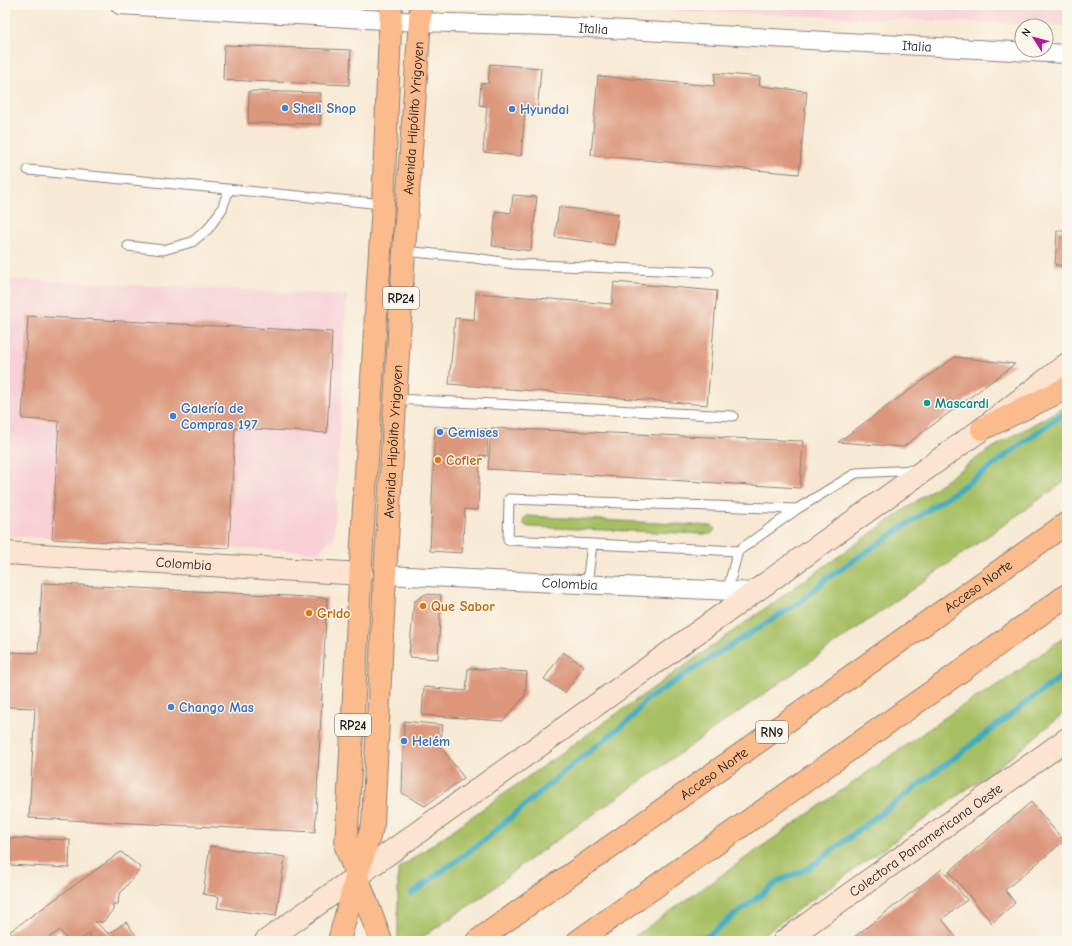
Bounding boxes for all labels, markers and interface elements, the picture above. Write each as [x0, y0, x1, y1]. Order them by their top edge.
north arrow [1014, 18, 1054, 58]
street label: Italia [578, 19, 609, 38]
text: N [1019, 26, 1034, 39]
street label: Italia [902, 37, 932, 56]
street label: Avenida Hipólito Yrigoyen [400, 41, 427, 195]
place label: Shell Shop [293, 100, 356, 117]
place label: Hyundai [520, 101, 569, 118]
marker: Shell Shop [280, 103, 290, 113]
marker: Hyundai [507, 104, 517, 114]
road number: RP24 [383, 287, 419, 309]
street label: Avenida Hipólito Yrigoyen [380, 364, 406, 519]
place label: Mascardi [935, 395, 989, 412]
marker: Mascardi [922, 398, 932, 408]
place label: Galería de Compras 197 [181, 400, 258, 433]
marker: Galería de Compras 197 [168, 411, 178, 421]
place label: Gemises [448, 424, 498, 441]
marker: Gemises [435, 427, 445, 437]
place label: Cofler [446, 452, 482, 469]
marker: Cofler [433, 455, 443, 465]
street label: Colombia [155, 554, 212, 574]
street label: Acceso Norte [941, 557, 1016, 616]
street label: Colombia [541, 574, 598, 594]
place label: Que Sabor [431, 598, 495, 615]
marker: Que Sabor [418, 601, 428, 611]
place label: Grido [317, 605, 350, 622]
marker: Grido [304, 608, 314, 618]
place label: Chango Mas [179, 699, 254, 716]
marker: Chango Mas [166, 702, 176, 712]
road number: RP24 [335, 714, 371, 736]
road number: RN9 [756, 721, 788, 743]
place label: Helém [412, 733, 450, 750]
marker: Helém [399, 736, 409, 746]
street label: Acceso Norte [677, 744, 751, 804]
street label: Colectora Panamericana Oeste [846, 780, 1006, 901]

